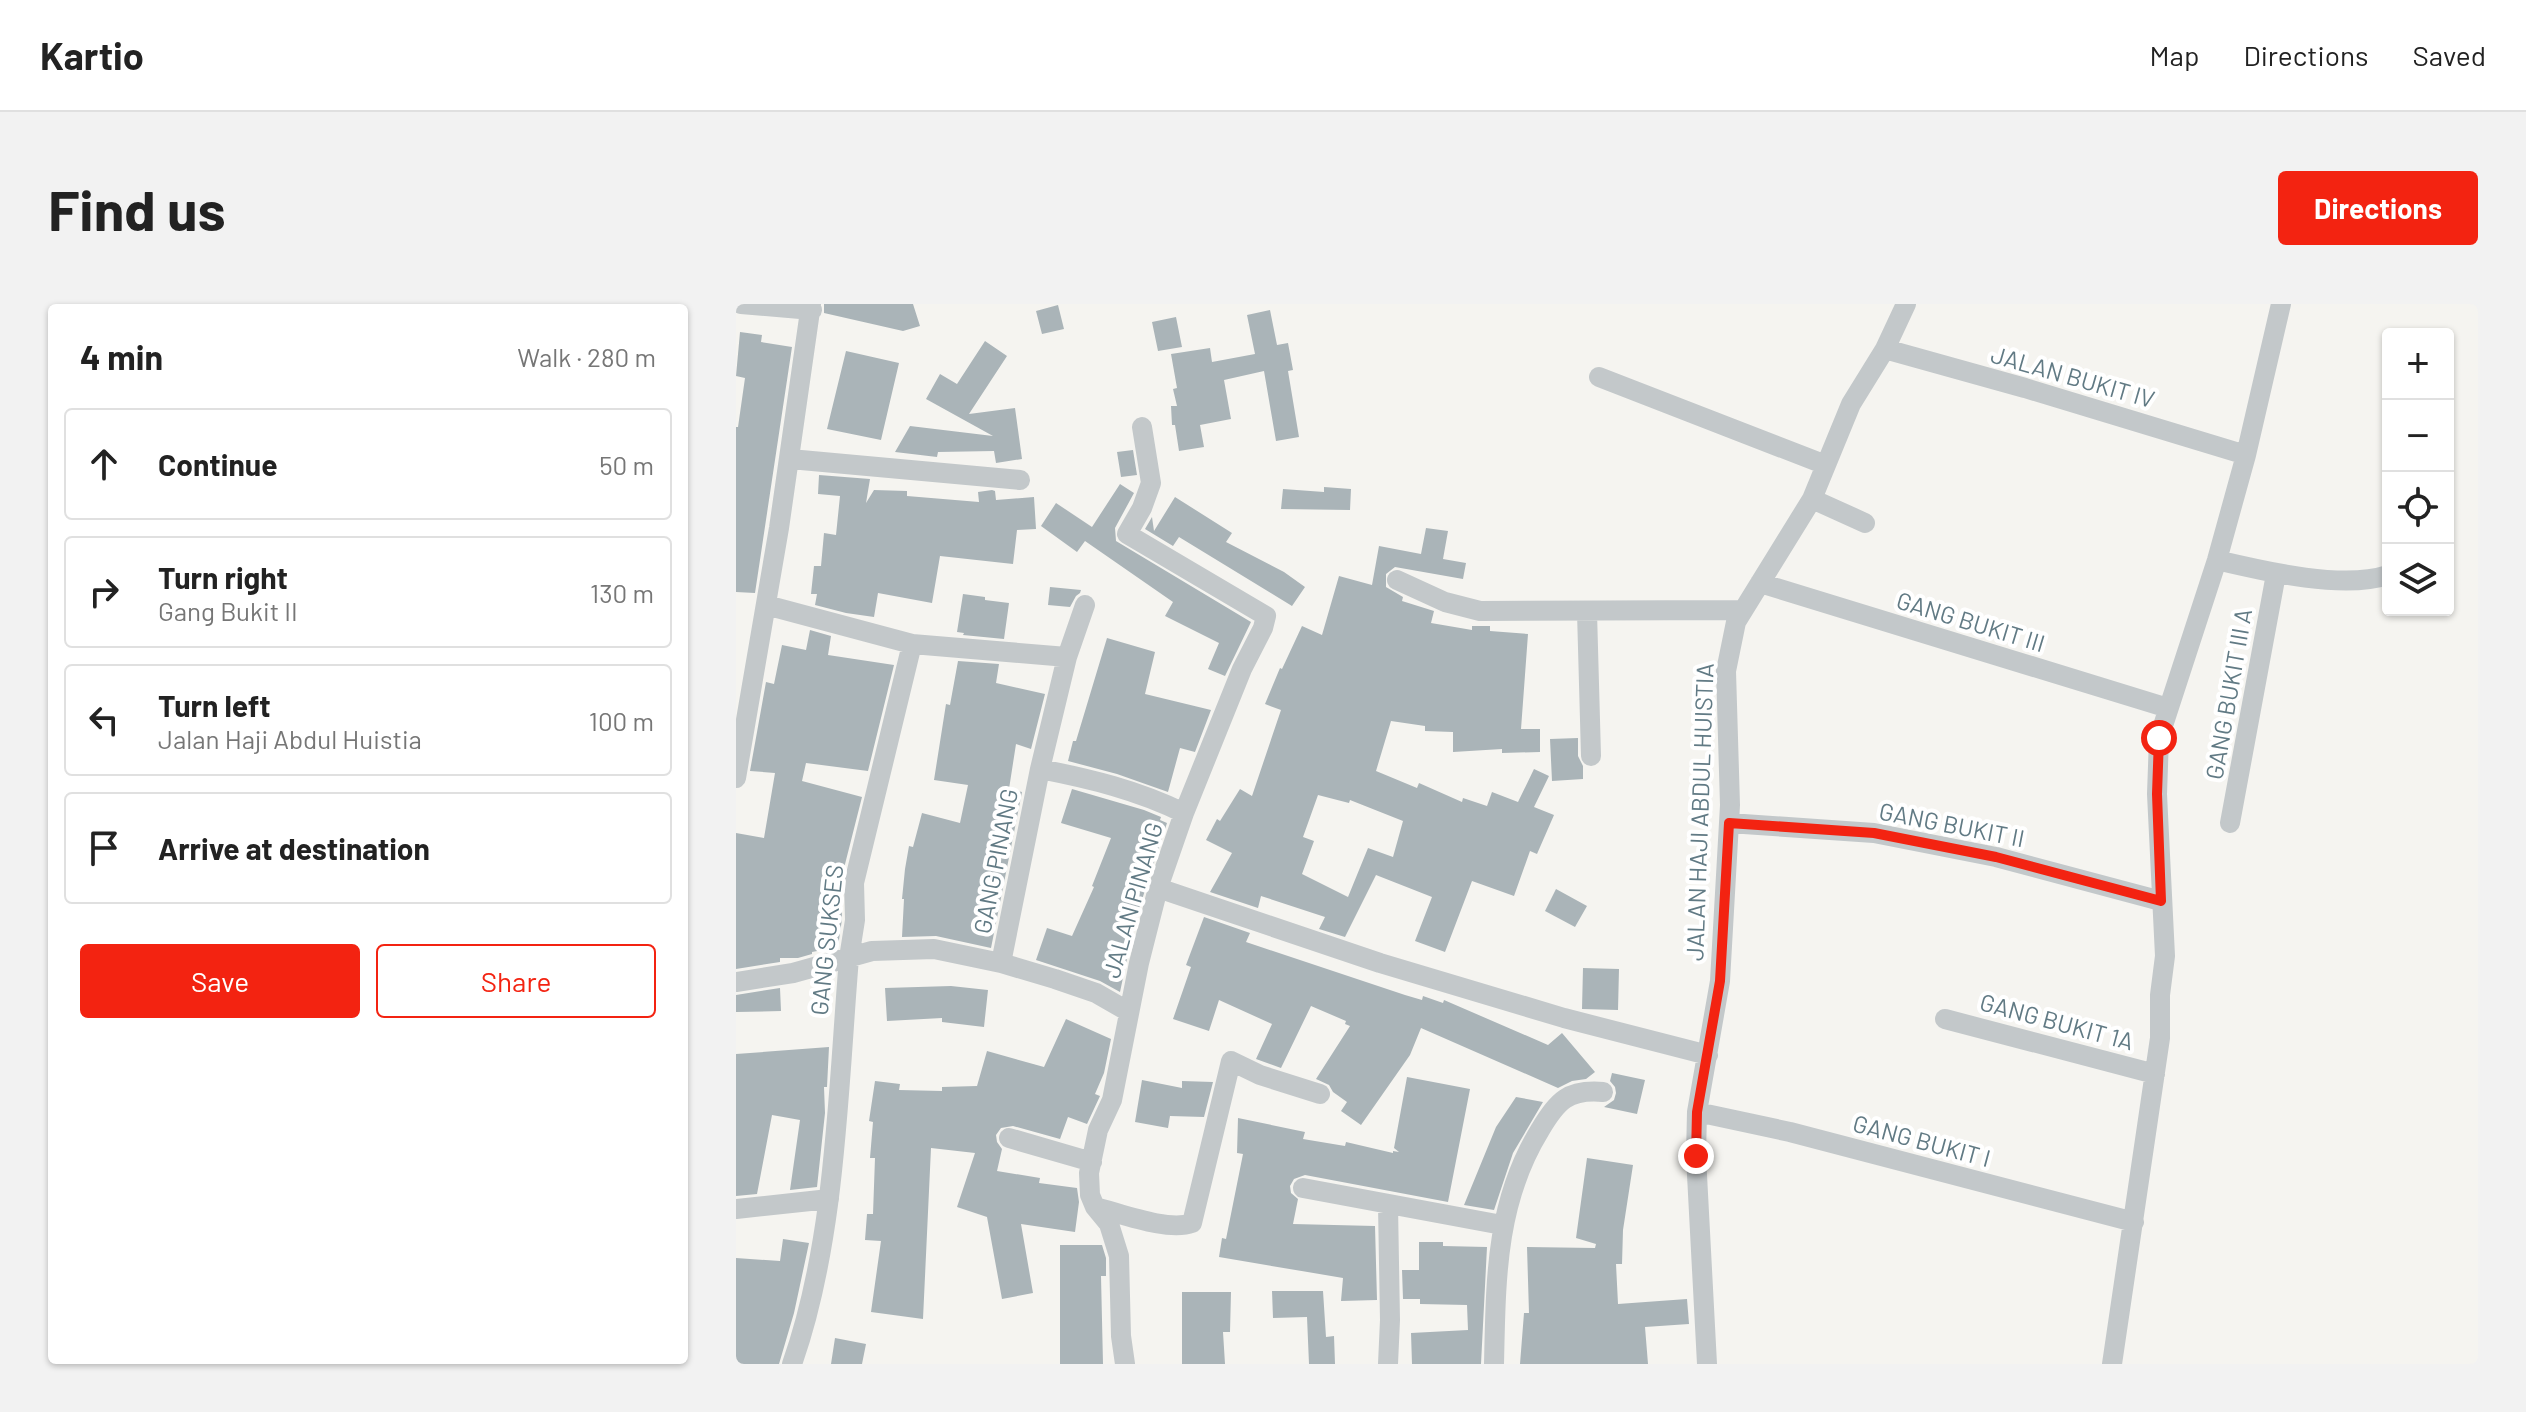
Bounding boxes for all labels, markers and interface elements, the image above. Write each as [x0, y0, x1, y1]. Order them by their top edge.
text: Kartio [40, 32, 144, 78]
text: Map [2150, 38, 2199, 72]
text: Directions [2243, 38, 2369, 72]
text: Saved [2413, 38, 2486, 72]
button: Directions [2278, 171, 2478, 245]
text: Find us [48, 175, 226, 242]
map controls [2382, 328, 2454, 616]
button: + [2382, 328, 2454, 400]
text: 4 min [80, 336, 163, 377]
street label: JALAN BUKIT IV [1988, 339, 2158, 413]
text: Walk · 280 m [517, 341, 656, 372]
button: − [2382, 400, 2454, 472]
icon: ahead [82, 442, 126, 486]
text: Continue [158, 446, 278, 482]
text: 50 m [599, 449, 654, 480]
button: locate [2382, 472, 2454, 544]
button: layers [2382, 544, 2454, 616]
text: Turn right [158, 559, 288, 595]
icon: right [82, 570, 126, 614]
text: 130 m [590, 577, 654, 608]
street label: GANG BUKIT III [1893, 585, 2049, 657]
text: Gang Bukit II [158, 595, 298, 626]
street label: GANG BUKIT III A [2199, 606, 2257, 782]
street label: JALAN HAJI ABDUL HUISTIA [1679, 663, 1719, 961]
text: Turn left [158, 687, 271, 723]
icon: left [82, 698, 126, 742]
text: 100 m [589, 705, 654, 736]
route start [2141, 720, 2177, 756]
text: Jalan Haji Abdul Huistia [158, 723, 422, 754]
street label: GANG PINANG [967, 786, 1023, 936]
street label: GANG BUKIT II [1877, 796, 2027, 852]
street label: JALAN PINANG [1096, 819, 1168, 981]
icon: arrive [82, 826, 126, 870]
text: Arrive at destination [158, 830, 430, 866]
street label: GANG SUKSES [804, 863, 848, 1017]
button: Save [80, 944, 360, 1018]
button: Share [376, 944, 656, 1018]
street label: GANG BUKIT 1A [1977, 987, 2137, 1055]
street label: GANG BUKIT I [1850, 1108, 1994, 1172]
route end [1678, 1138, 1714, 1174]

